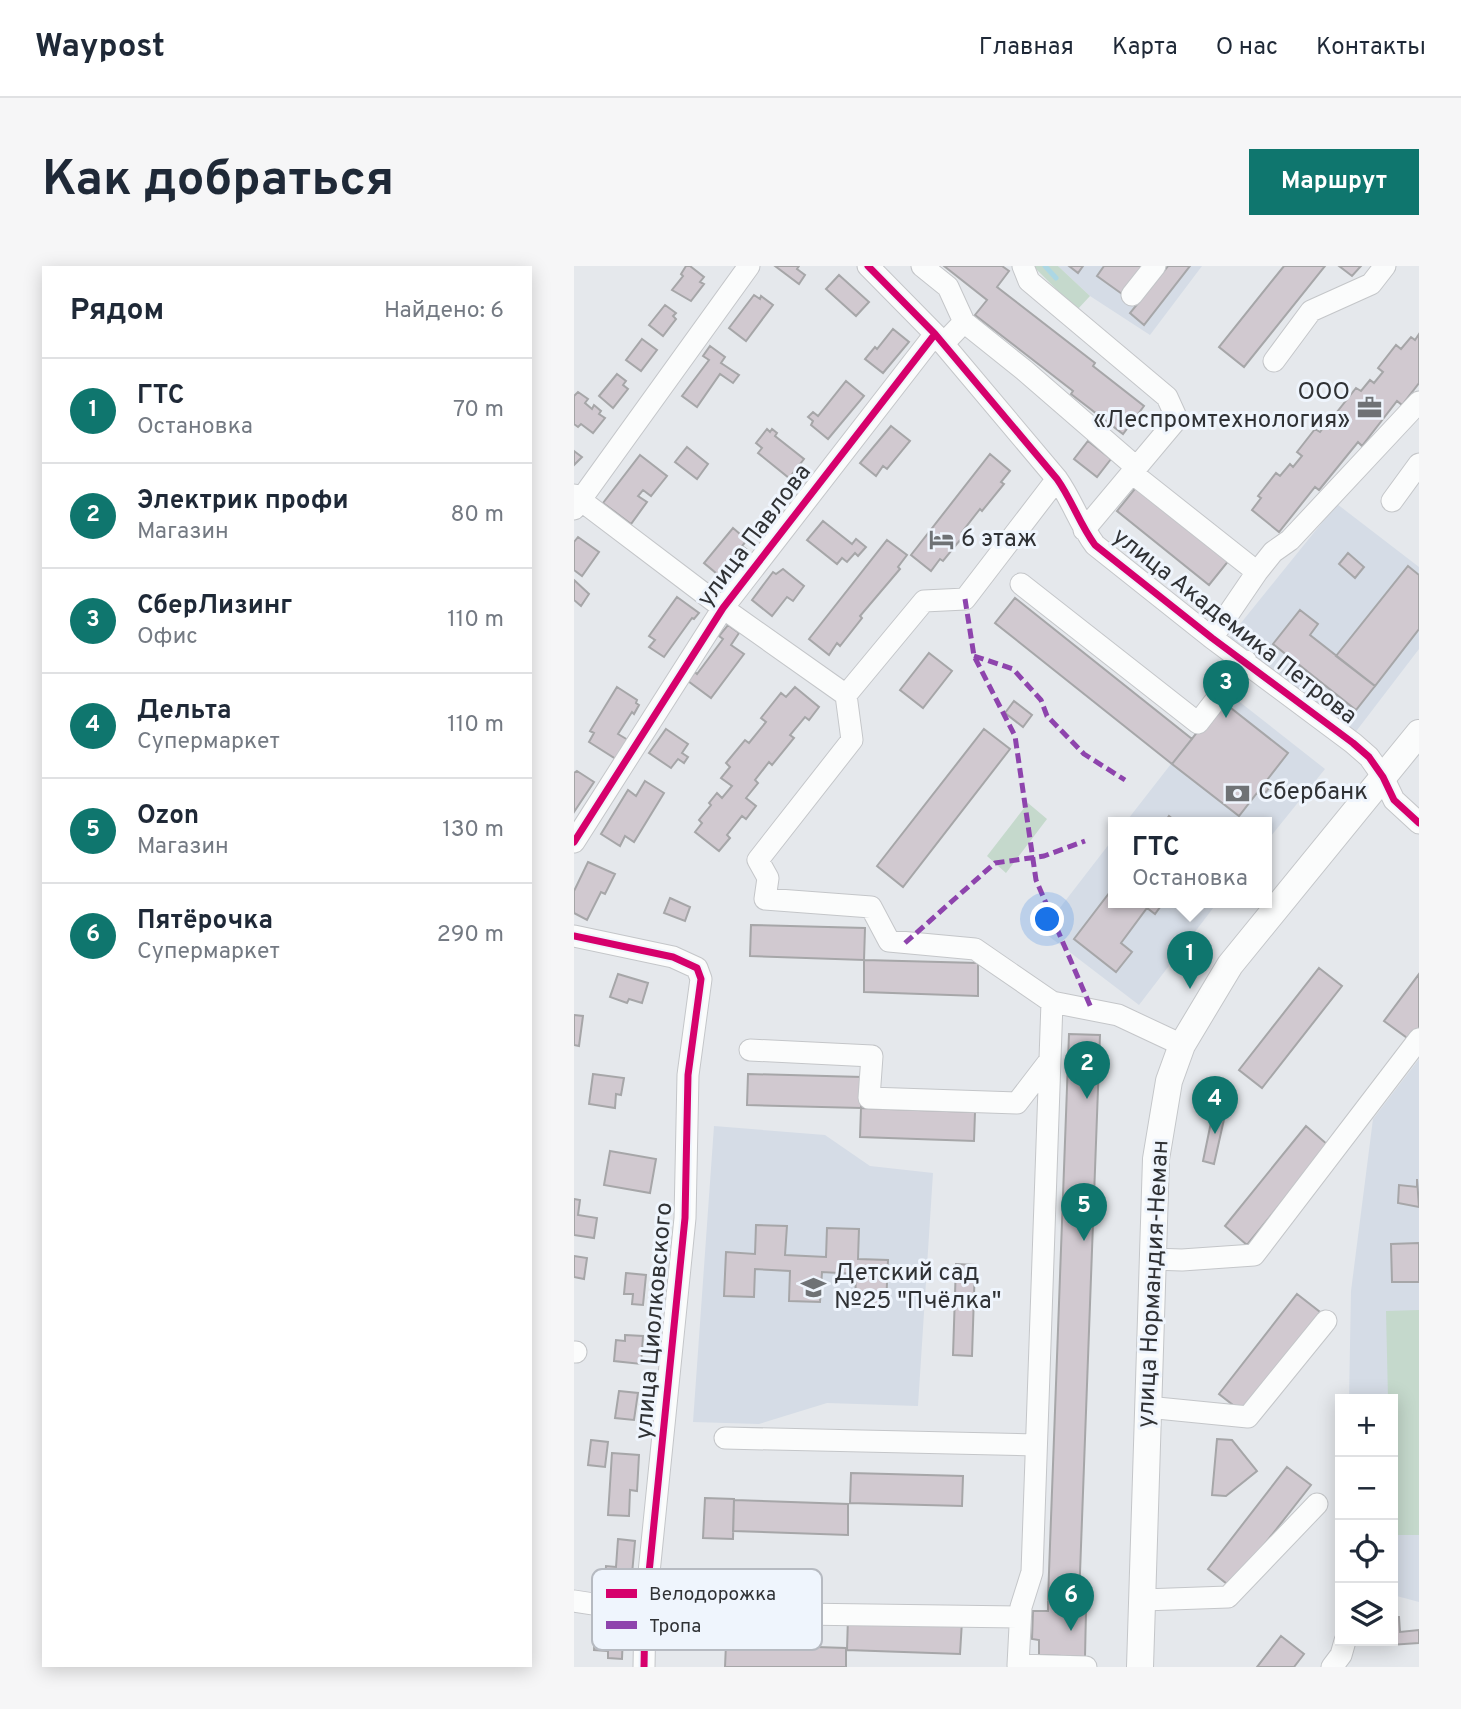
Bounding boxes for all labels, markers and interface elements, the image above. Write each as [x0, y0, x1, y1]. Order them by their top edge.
text: Waypost [35, 27, 165, 69]
text: Главная [979, 33, 1074, 63]
text: Карта [1112, 33, 1178, 63]
text: О нас [1216, 33, 1278, 63]
text: Контакты [1316, 33, 1426, 63]
button: Маршрут [1249, 149, 1419, 215]
text: Как добраться [42, 151, 394, 213]
text: Рядом [70, 293, 164, 330]
text: Найдено: 6 [384, 297, 504, 326]
place label: ООО «Леспромтехнология» [1093, 378, 1350, 436]
text: ГТС [137, 380, 184, 413]
office icon: ООО «Леспромтехнология» [1356, 393, 1384, 421]
text: 1 [88, 396, 98, 425]
text: 70 m [453, 396, 504, 425]
text: Остановка [137, 413, 253, 442]
street label: улица Павлова [691, 459, 819, 613]
text: Электрик профи [137, 485, 349, 518]
text: 2 [86, 501, 100, 530]
text: 80 m [451, 501, 504, 530]
text: Магазин [137, 518, 229, 547]
street label: улица Академика Петрова [1106, 522, 1362, 732]
place label: 6 этаж [961, 525, 1037, 555]
hotel icon: 6 этаж [927, 526, 955, 554]
text: СберЛизинг [137, 590, 292, 623]
text: 3 [86, 606, 100, 635]
text: 110 m [447, 606, 504, 635]
text: Офис [137, 623, 198, 652]
pin: 3 [1203, 660, 1249, 718]
text: Дельта [137, 695, 232, 728]
text: 4 [86, 711, 100, 740]
text: 110 m [447, 711, 504, 740]
text: Супермаркет [137, 728, 280, 757]
place label: Сбербанк [1258, 778, 1368, 808]
bank icon: Сбербанк [1224, 779, 1252, 807]
text: Ozon [137, 800, 199, 833]
text: 5 [86, 816, 100, 845]
text: 130 m [442, 816, 504, 845]
popup [1108, 817, 1272, 908]
text: ГТС [1132, 832, 1180, 865]
text: Магазин [137, 833, 229, 862]
text: Остановка [1132, 865, 1248, 894]
your location [1030, 902, 1064, 936]
text: Пятёрочка [137, 905, 273, 938]
text: 6 [86, 921, 100, 950]
text: 290 m [437, 921, 504, 950]
pin: 1 [1167, 931, 1213, 989]
text: Супермаркет [137, 938, 280, 967]
pin: 2 [1064, 1041, 1110, 1099]
pin: 4 [1192, 1076, 1238, 1134]
street label: улица Нормандия-Неман [1131, 1139, 1177, 1429]
pin: 5 [1061, 1183, 1107, 1241]
street label: улица Циолковского [630, 1201, 680, 1441]
place label: Детский сад №25 "Пчёлка" [834, 1259, 1001, 1317]
school or university icon: Детский сад №25 "Пчёлка" [800, 1274, 828, 1302]
map controls [1335, 1394, 1398, 1646]
button: + [1335, 1394, 1398, 1457]
button: − [1335, 1457, 1398, 1520]
button: locate [1335, 1520, 1398, 1583]
legend [592, 1569, 822, 1650]
pin: 6 [1048, 1573, 1094, 1631]
text: Велодорожка [649, 1583, 776, 1607]
button: layers [1335, 1583, 1398, 1646]
text: Тропа [649, 1615, 701, 1639]

